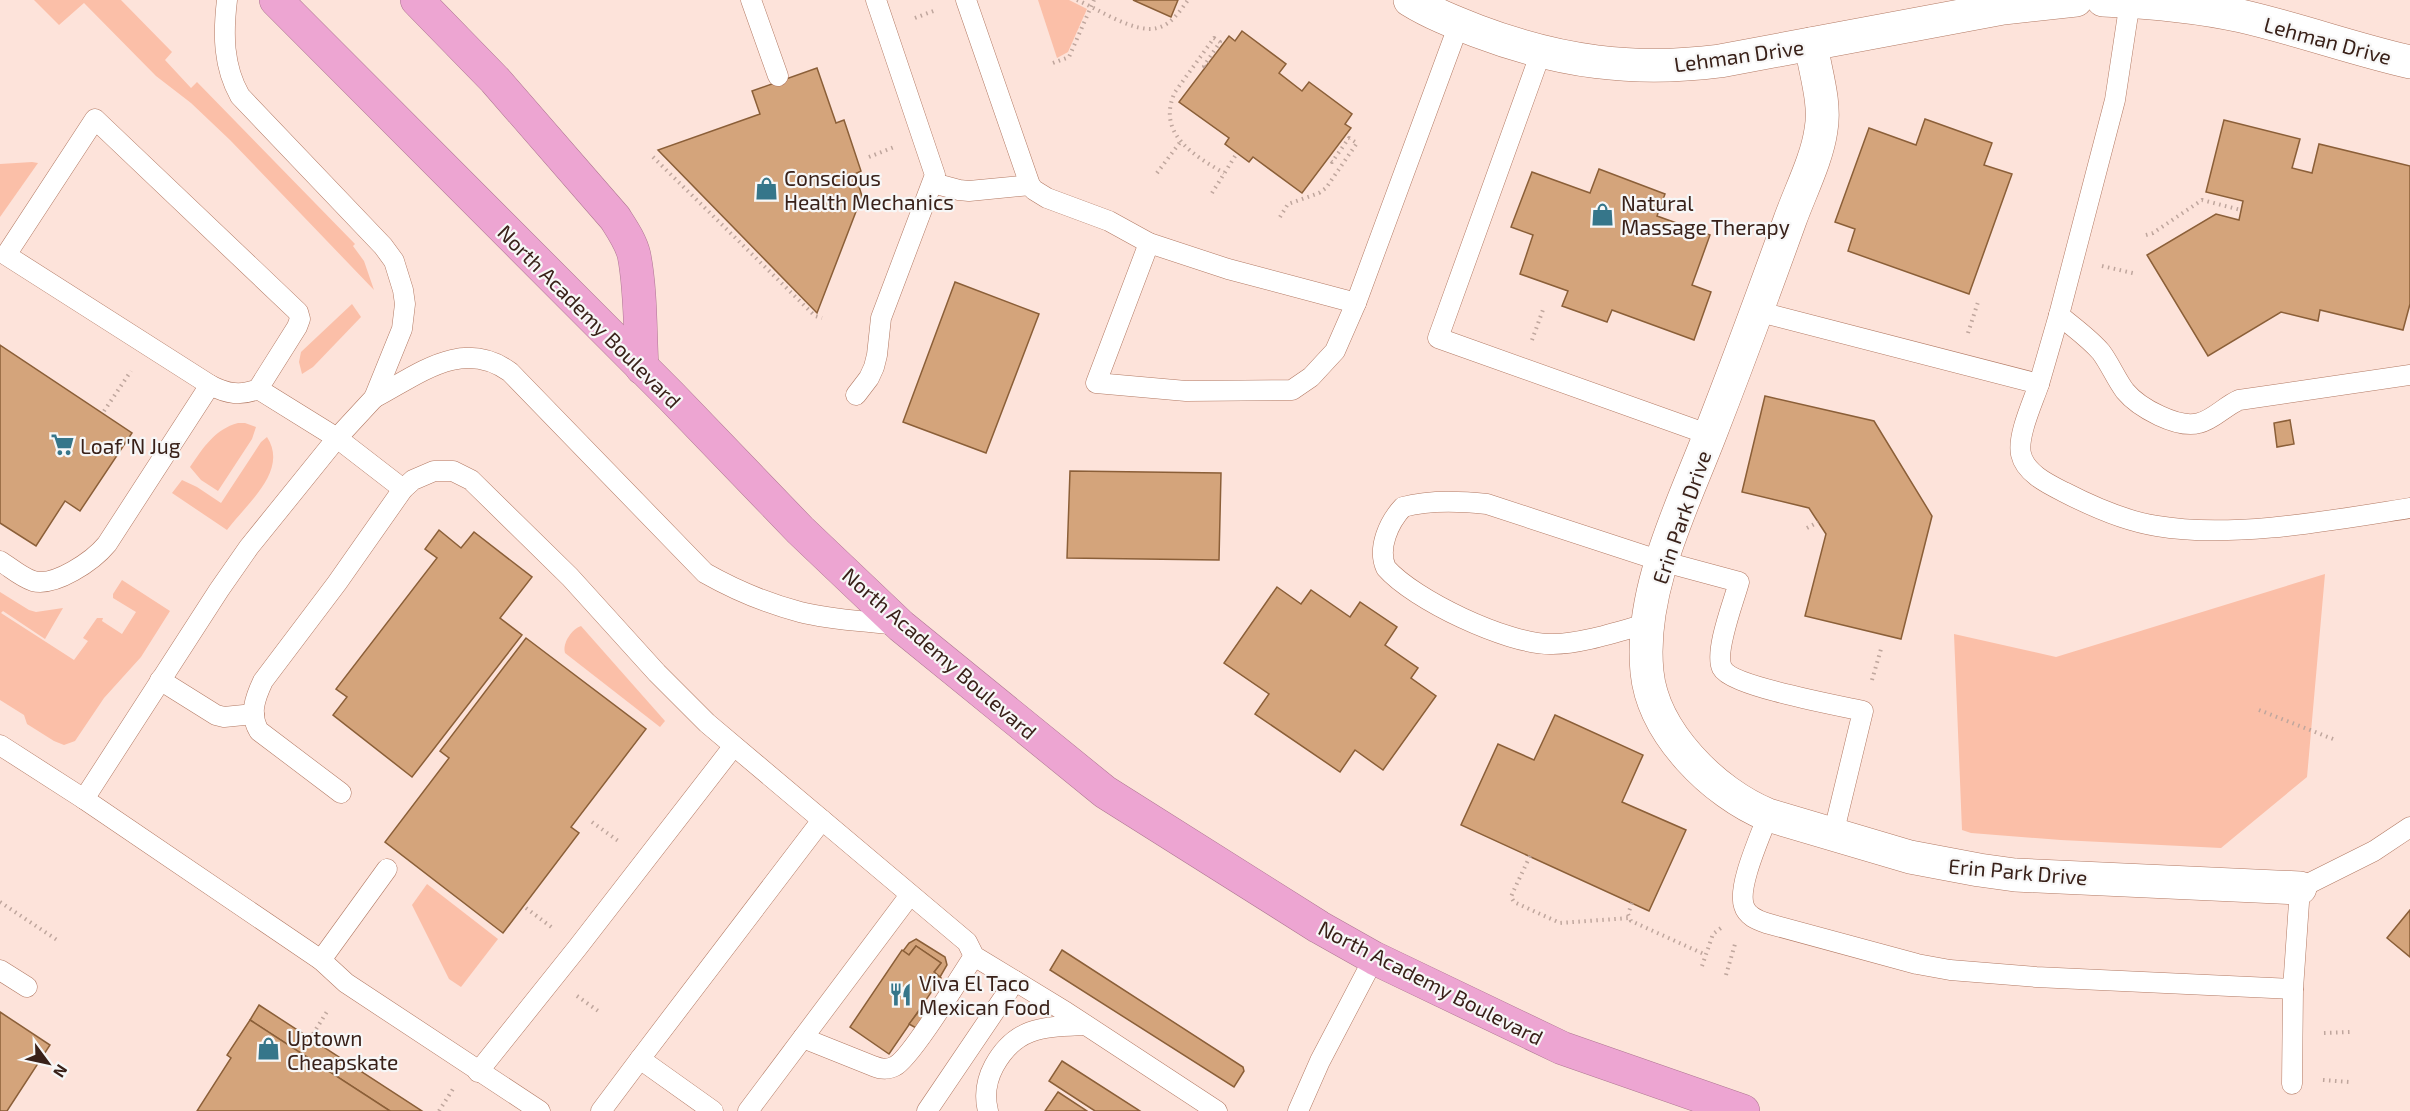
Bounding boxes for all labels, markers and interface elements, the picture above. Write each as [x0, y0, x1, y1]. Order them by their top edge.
street label: Lehman Drive [2262, 11, 2394, 69]
street label: Lehman Drive [1672, 34, 1806, 76]
place label: Conscious Health Mechanics [784, 165, 954, 214]
shop icon: Conscious Health Mechanics [753, 176, 779, 202]
place label: Natural Massage Therapy [1621, 190, 1790, 239]
shop icon: Natural Massage Therapy [1590, 201, 1616, 227]
street label: North Academy Boulevard [493, 219, 687, 413]
supermarket icon: Loaf 'N Jug [49, 432, 75, 458]
place label: Loaf 'N Jug [80, 433, 181, 458]
street label: Erin Park Drive [1646, 447, 1716, 587]
street label: North Academy Boulevard [838, 562, 1042, 744]
street label: Erin Park Drive [1947, 852, 2089, 890]
street label: North Academy Boulevard [1315, 914, 1547, 1050]
place label: Viva El Taco Mexican Food [919, 970, 1051, 1019]
restaurant icon: Viva El Taco Mexican Food [888, 981, 914, 1007]
place label: Uptown Cheapskate [287, 1025, 398, 1074]
north arrow [18, 1033, 78, 1093]
shop icon: Uptown Cheapskate [256, 1036, 282, 1062]
text: N [50, 1061, 72, 1081]

